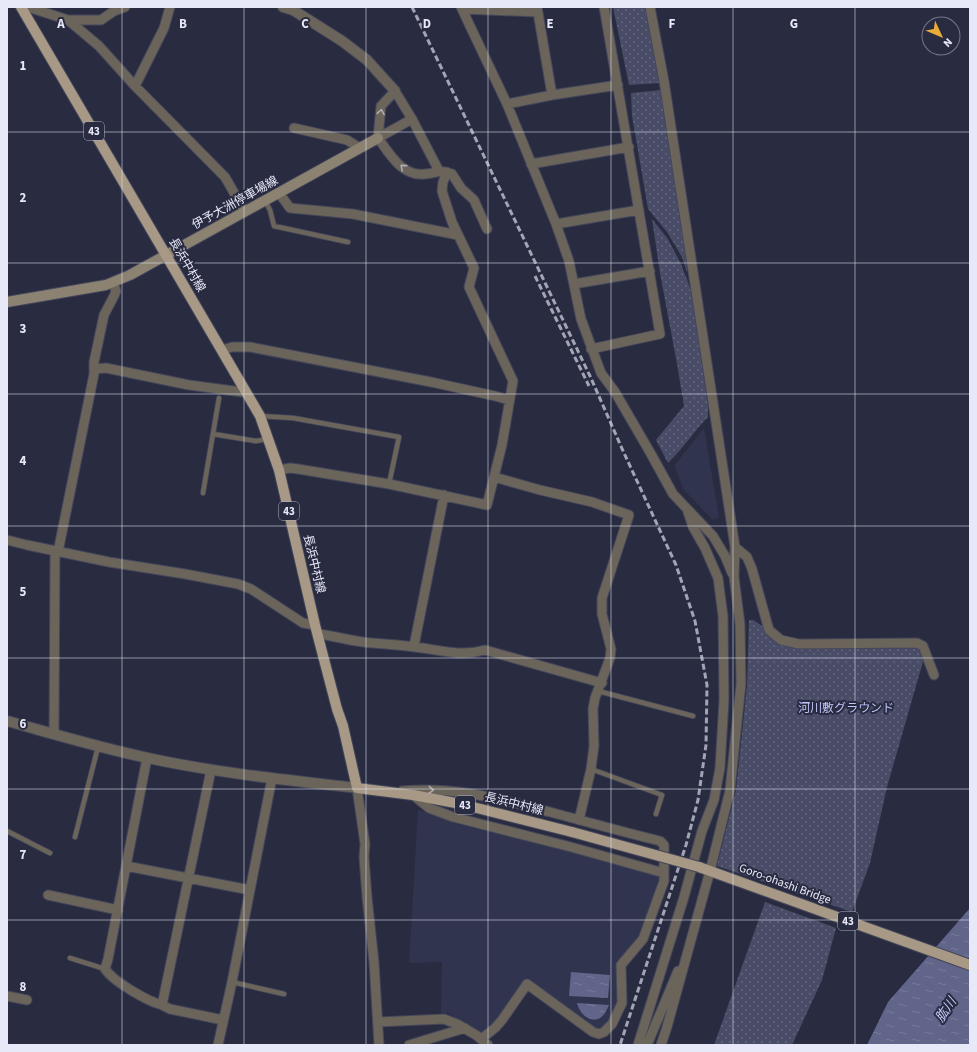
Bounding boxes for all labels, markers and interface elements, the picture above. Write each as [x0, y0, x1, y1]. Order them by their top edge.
text: A [56, 15, 65, 33]
text: B [179, 15, 187, 33]
text: C [301, 15, 309, 33]
text: D [423, 15, 431, 33]
text: E [546, 15, 554, 33]
text: F [669, 15, 676, 33]
text: G [790, 15, 798, 33]
north arrow [921, 16, 961, 56]
text: N [940, 35, 956, 50]
text: 1 [20, 57, 27, 75]
one-way arrow [376, 109, 385, 115]
road number: 43 [84, 122, 104, 140]
one-way arrow [400, 164, 408, 171]
street label: 伊予大洲停車場線 [189, 172, 281, 234]
text: 2 [20, 189, 27, 207]
street label: 長浜中村線 [165, 235, 209, 295]
text: 3 [20, 320, 27, 338]
text: 4 [20, 452, 27, 470]
road number: 43 [279, 502, 299, 520]
street label: 長浜中村線 [299, 533, 329, 595]
text: 5 [20, 583, 27, 601]
park label: 河川敷グラウンド [798, 700, 894, 717]
text: 6 [20, 715, 27, 733]
one-way arrow [428, 785, 434, 794]
street label: 長浜中村線 [483, 788, 545, 820]
road number: 43 [455, 796, 475, 814]
text: 7 [20, 846, 27, 864]
street label: Goro-ohashi Bridge [737, 859, 833, 909]
road number: 43 [838, 912, 858, 930]
text: 8 [20, 978, 27, 996]
water label: 肱川 [931, 993, 962, 1026]

